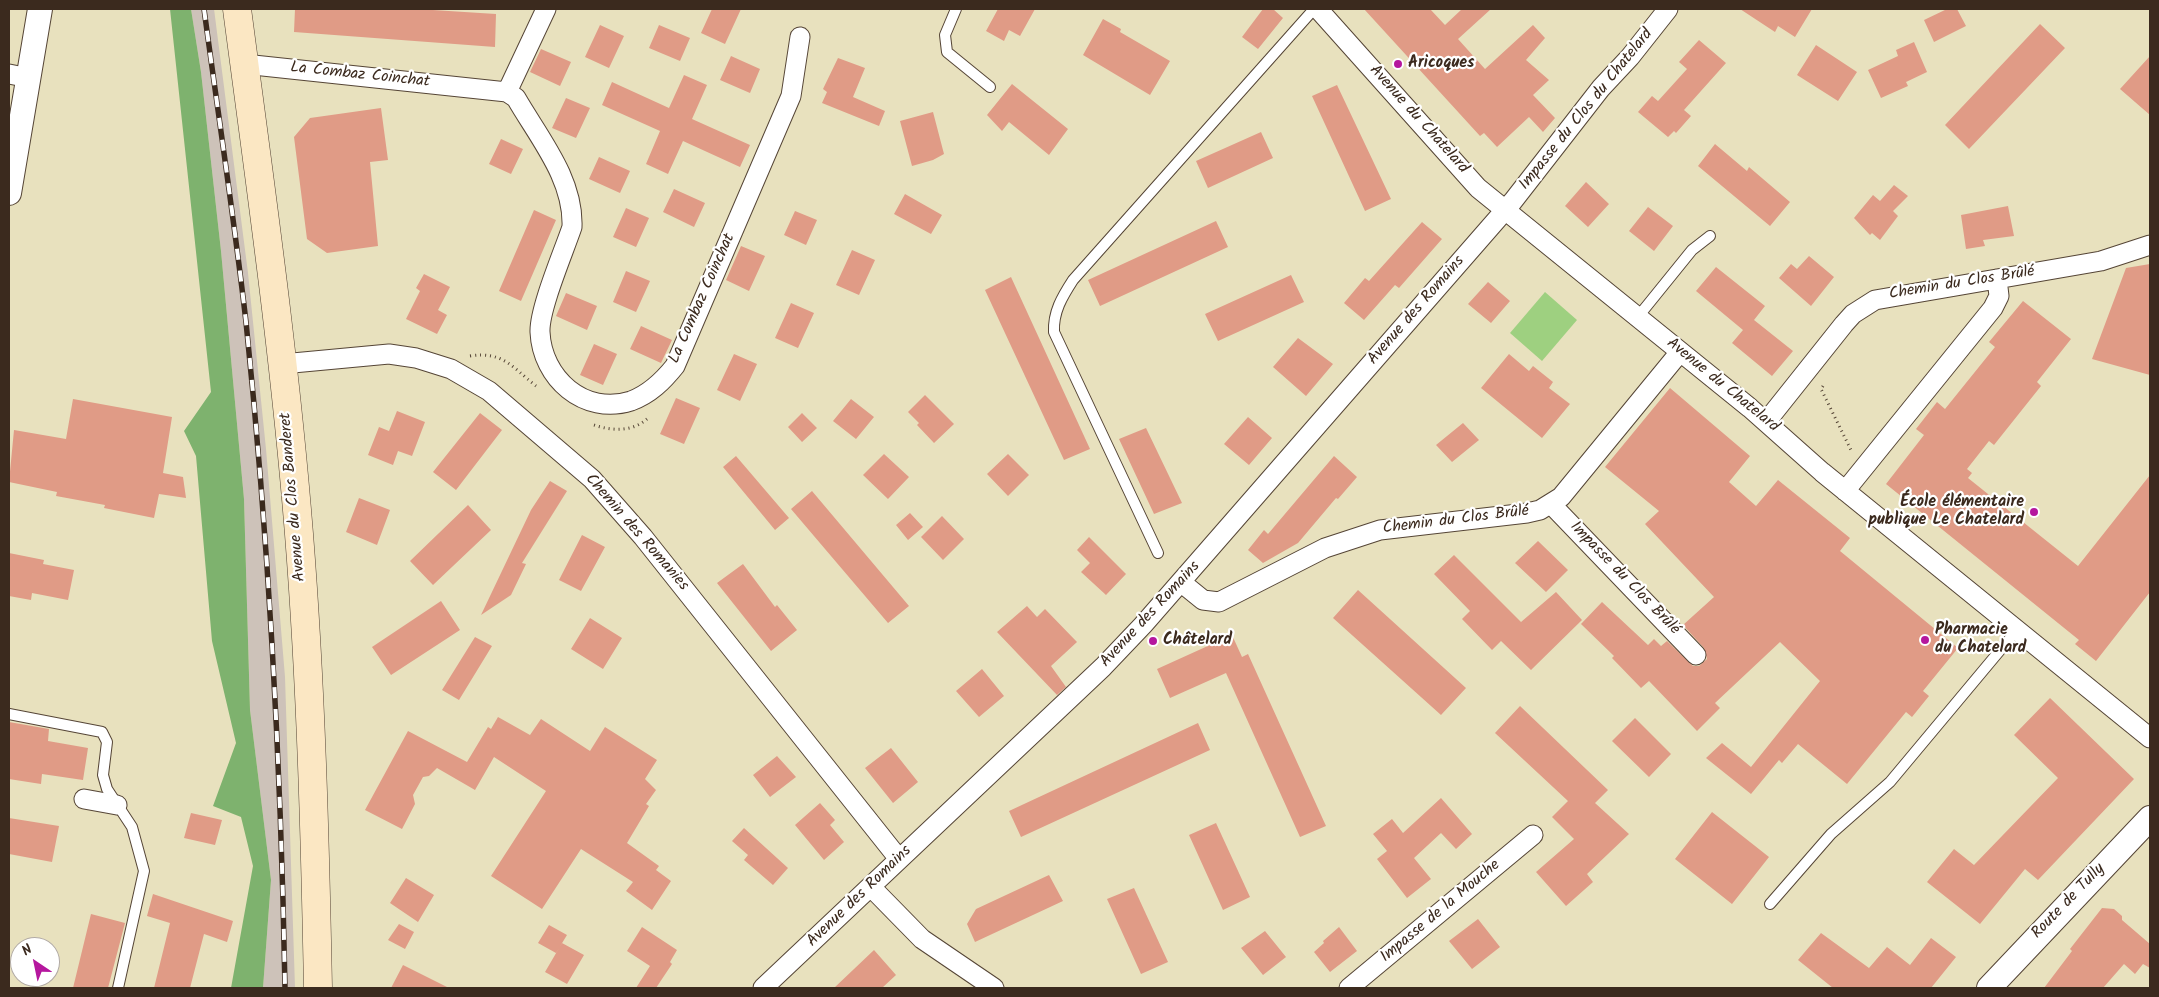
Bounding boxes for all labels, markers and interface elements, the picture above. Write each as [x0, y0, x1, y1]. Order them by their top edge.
street label: Impasse du Clos du Chatelard [1516, 25, 1658, 195]
place label: Aricoques [1408, 54, 1475, 74]
marker: Aricoques [1392, 58, 1404, 70]
street label: La Combaz Coinchat [289, 59, 431, 93]
street label: Avenue du Chatelard [1364, 62, 1472, 178]
street label: La Combaz Coinchat [666, 231, 740, 367]
street label: Avenue des Romains [1365, 253, 1469, 369]
street label: Chemin du Clos Brûlé [1888, 263, 2036, 305]
street label: Avenue du Chatelard [1662, 335, 1782, 437]
street label: Avenue du Clos Banderet [277, 412, 311, 582]
street label: Chemin des Romanies [580, 471, 692, 595]
place label: École élémentaire publique Le Chatelard [1868, 493, 2024, 531]
street label: Chemin du Clos Brûlé [1382, 503, 1530, 539]
marker: École élémentaire publique Le Chatelard [2028, 506, 2040, 518]
street label: Impasse du Clos Brûlé [1565, 518, 1683, 640]
street label: Avenue des Romains [1097, 558, 1205, 672]
place label: Pharmacie du Chatelard [1935, 621, 2026, 659]
place label: Châtelard [1163, 631, 1232, 651]
marker: Pharmacie du Chatelard [1919, 634, 1931, 646]
marker: Châtelard [1147, 635, 1159, 647]
street label: Avenue des Romains [804, 842, 916, 952]
street label: Impasse de la Mouche [1377, 856, 1505, 968]
street label: Route de Tully [2028, 860, 2110, 944]
north arrow [10, 937, 60, 987]
text: N [17, 939, 37, 962]

